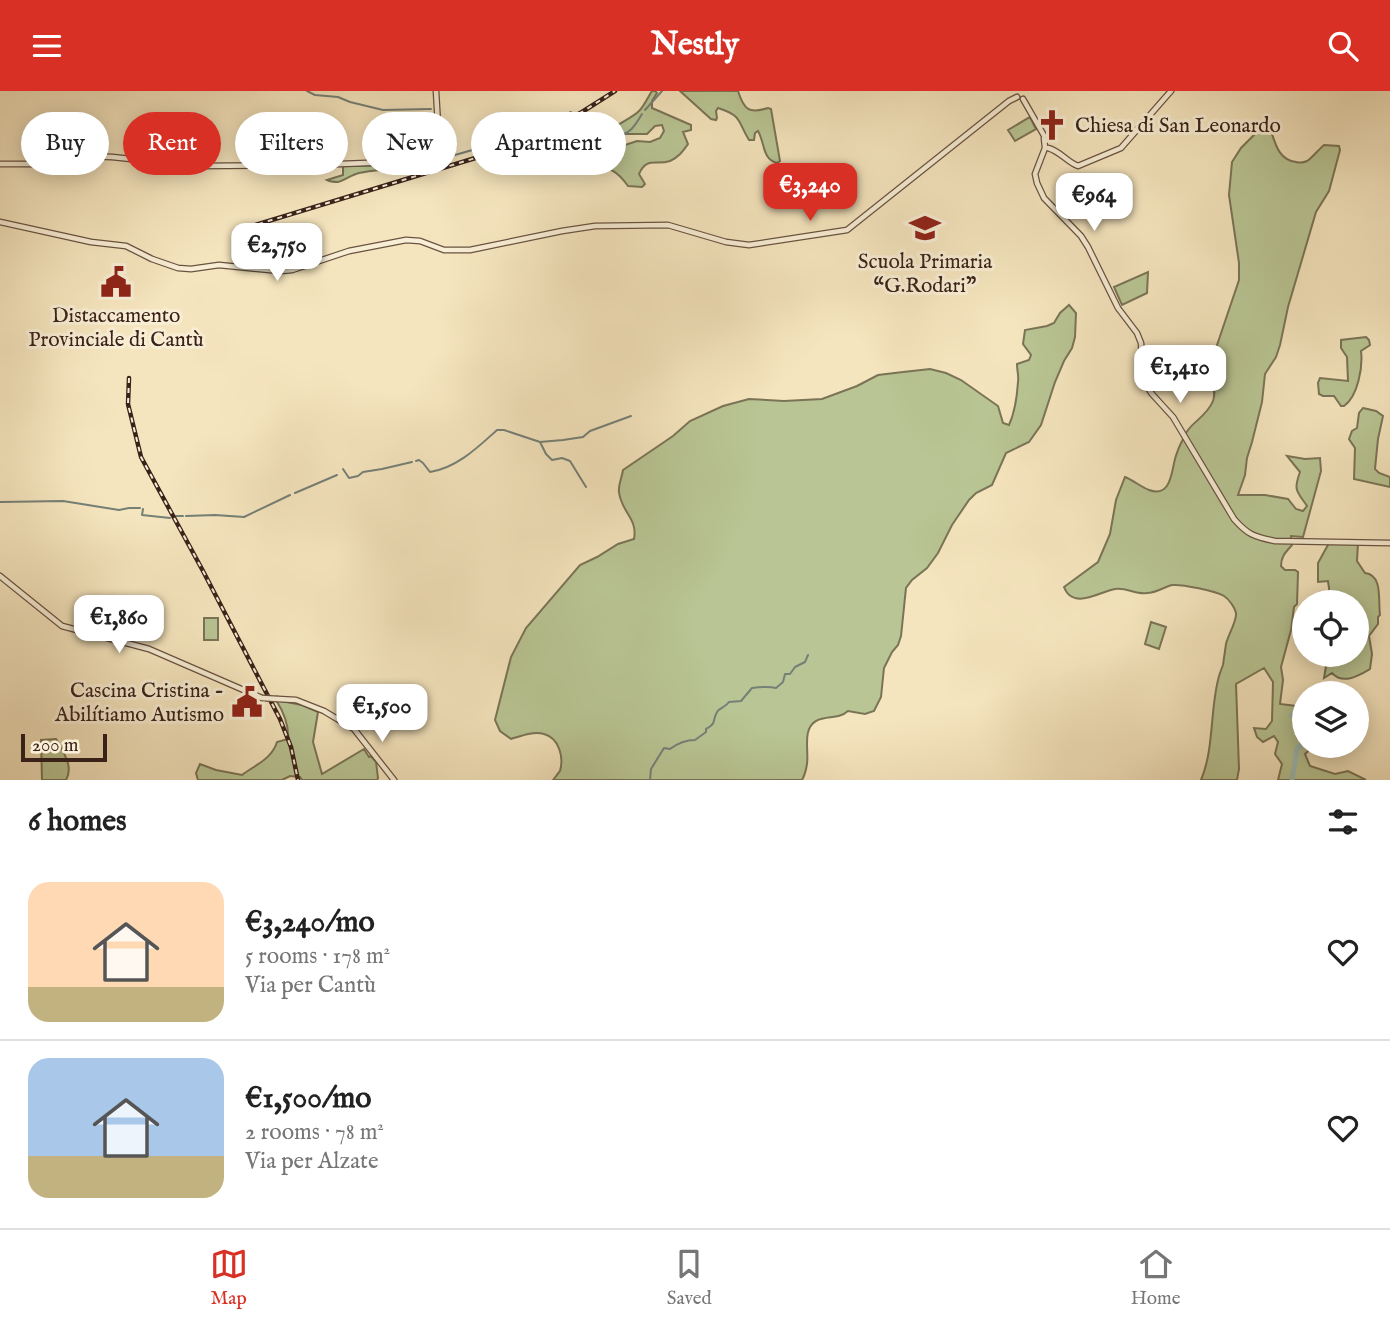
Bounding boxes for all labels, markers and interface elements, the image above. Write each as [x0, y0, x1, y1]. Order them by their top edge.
text: Nestly [651, 25, 739, 66]
icon: menu [28, 27, 66, 65]
icon: search [1324, 27, 1362, 65]
church icon: Chiesa di San Leonardo [1035, 108, 1069, 142]
chip: Buy [21, 112, 109, 175]
chip: Rent [123, 112, 221, 175]
chip: Filters [235, 112, 348, 175]
chip: New [362, 112, 457, 175]
chip: Apartment [471, 112, 626, 175]
place label: Chiesa di San Leonardo [1075, 113, 1281, 140]
pin: €3,240 [753, 163, 867, 223]
text: €3,240 [779, 171, 841, 200]
pin: €964 [1053, 173, 1135, 233]
text: €964 [1072, 181, 1116, 210]
school or university icon: Scuola Primaria “G.Rodari” [908, 211, 942, 245]
pin: €2,750 [220, 223, 334, 283]
text: €2,750 [247, 231, 307, 260]
place label: Scuola Primaria “G.Rodari” [858, 249, 993, 300]
public building icon: Distaccamento Provinciale di Cantù [99, 265, 133, 299]
place label: Distaccamento Provinciale di Cantù [28, 303, 204, 354]
pin: €1,410 [1123, 345, 1237, 405]
text: €1,410 [1150, 353, 1210, 382]
map controls [1292, 590, 1369, 758]
button: locate [1292, 590, 1369, 667]
pin: €1,860 [62, 595, 176, 655]
text: €1,860 [90, 603, 148, 632]
place label: Cascina Cristina - Abilítiamo Autismo [54, 678, 224, 729]
button: layers [1292, 681, 1369, 758]
public building icon: Cascina Cristina - Abilítiamo Autismo [230, 685, 264, 719]
pin: €1,500 [325, 685, 439, 744]
text: €1,500 [352, 692, 412, 721]
scale bar [21, 731, 107, 763]
text: 200 m [32, 734, 78, 758]
text: 6 homes [28, 803, 127, 841]
icon: filters [1324, 803, 1362, 841]
text: €3,240/mo [245, 904, 375, 942]
icon: home [84, 910, 168, 994]
icon: heart [1324, 933, 1362, 971]
text: 5 rooms · 178 m² [245, 942, 390, 971]
text: Via per Cantù [245, 971, 376, 1000]
text: €1,500/mo [245, 1080, 371, 1118]
icon: home [84, 1086, 168, 1170]
icon: heart [1324, 1109, 1362, 1147]
text: 2 rooms · 78 m² [245, 1118, 384, 1147]
text: Via per Alzate [245, 1147, 379, 1176]
tab: Map [210, 1245, 248, 1311]
tab: Saved [667, 1245, 712, 1311]
tab: Home [1131, 1245, 1180, 1311]

